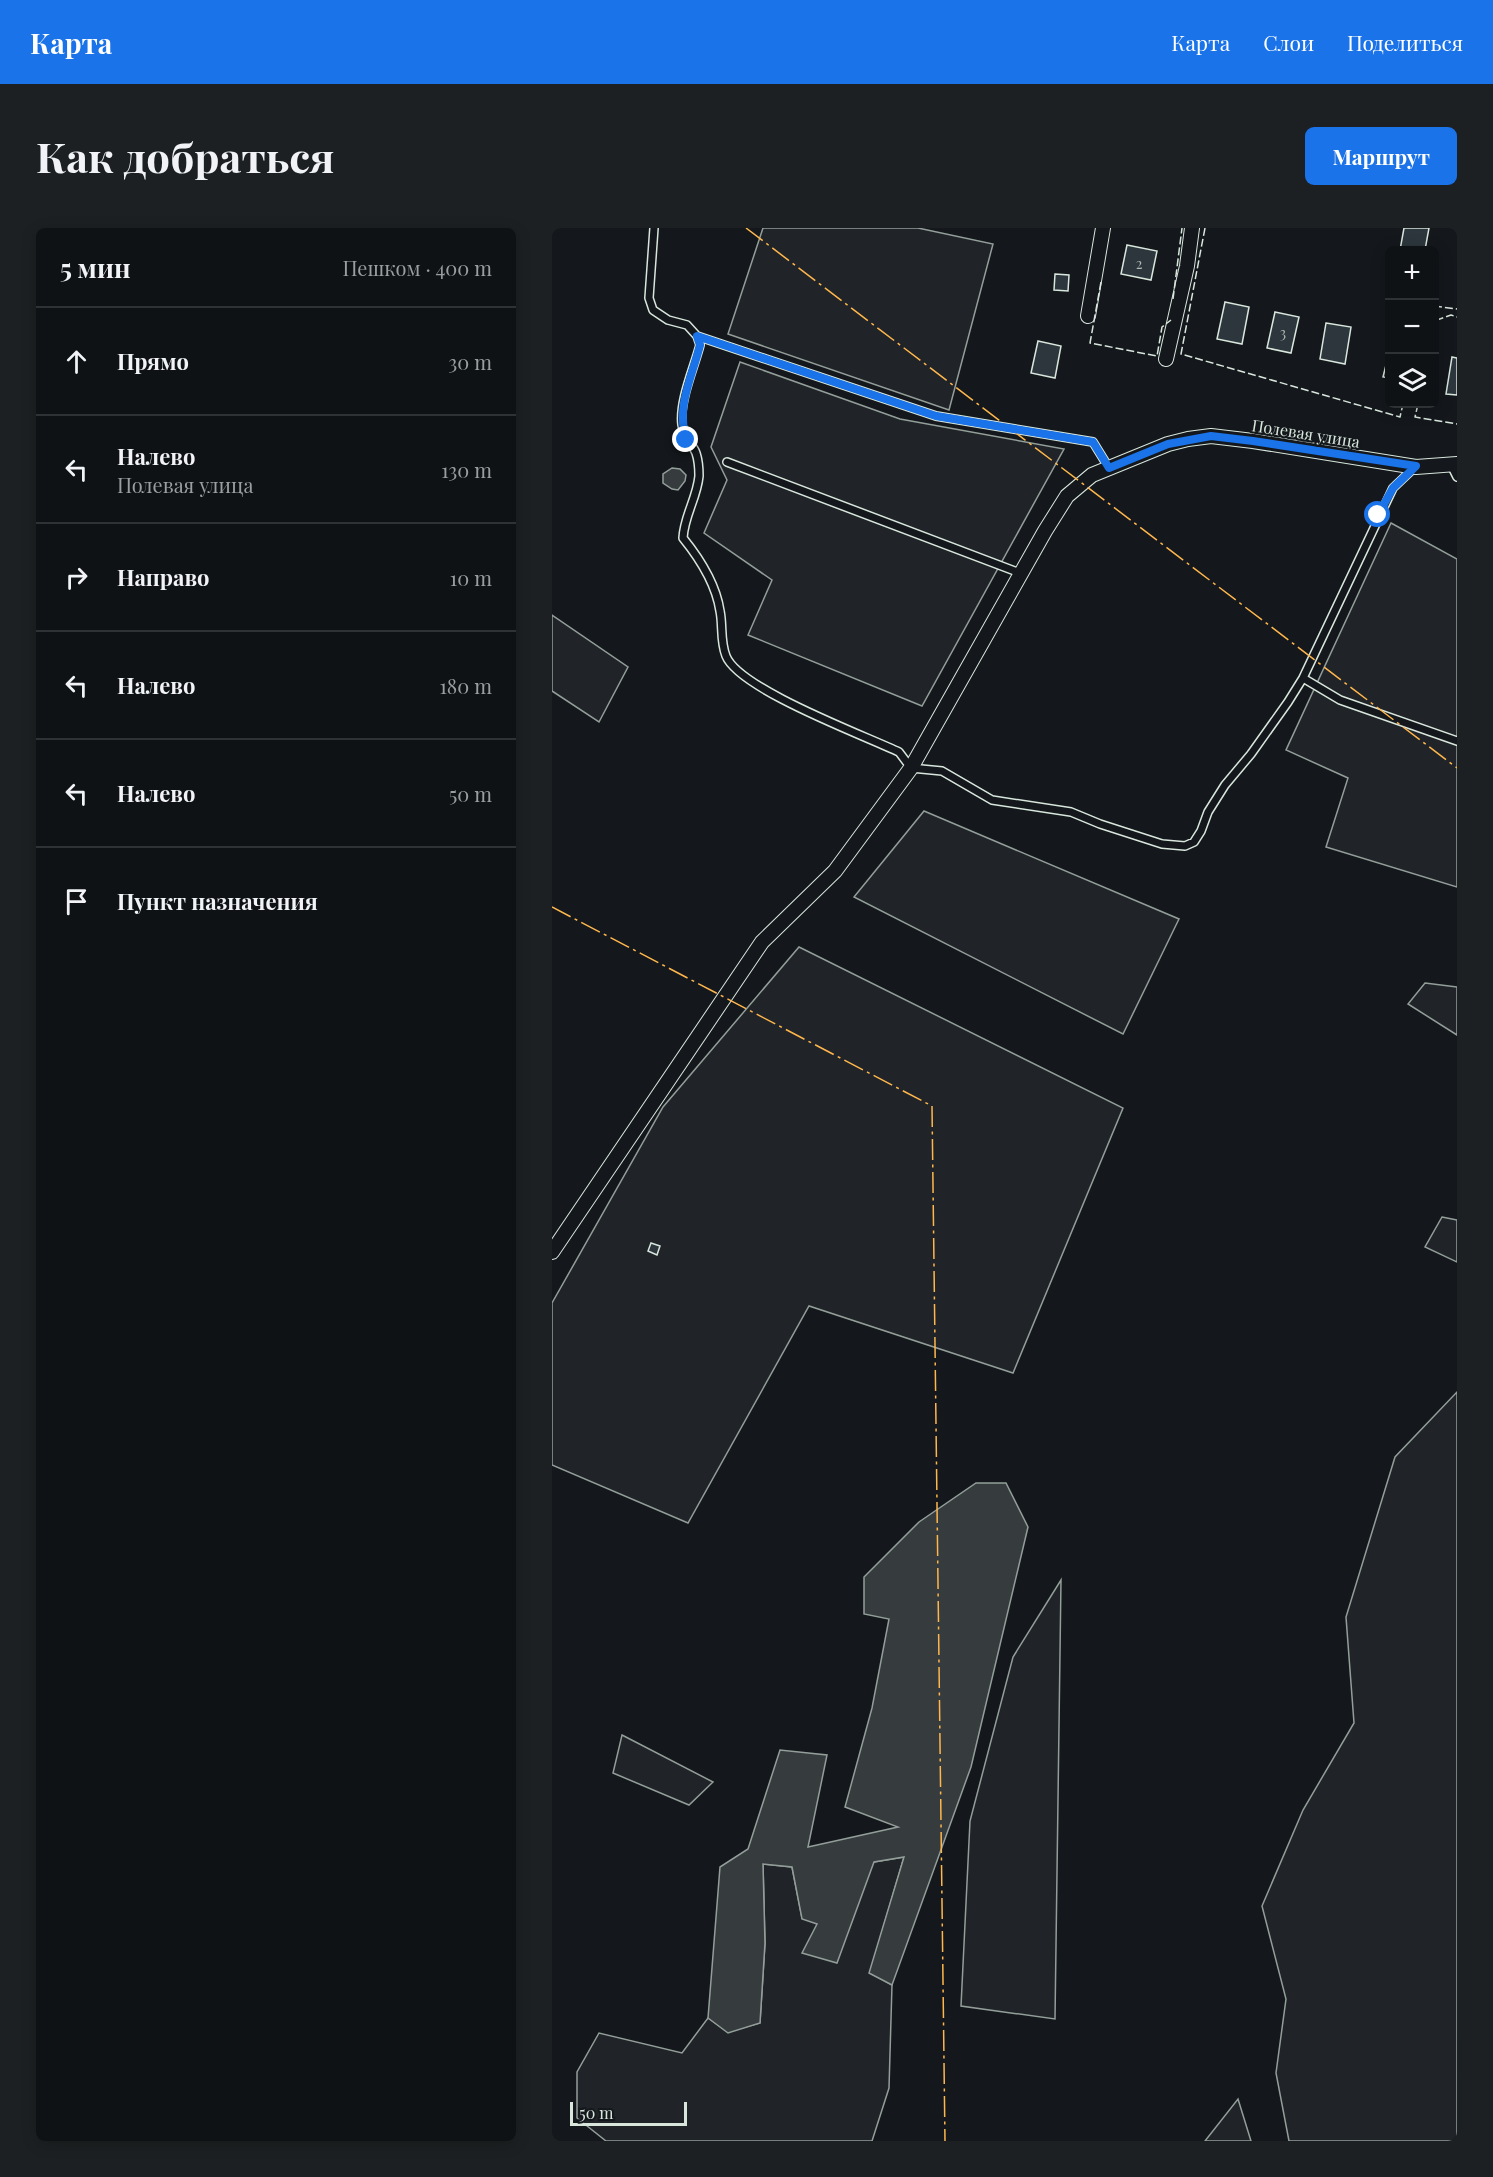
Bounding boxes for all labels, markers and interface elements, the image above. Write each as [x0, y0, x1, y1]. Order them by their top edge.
text: Карта [30, 24, 112, 61]
text: Карта [1171, 28, 1230, 56]
text: Слои [1263, 28, 1314, 56]
text: Поделиться [1347, 28, 1463, 56]
button: Маршрут [1305, 127, 1457, 185]
text: Как добраться [36, 128, 335, 184]
map controls [1385, 246, 1439, 408]
button: + [1385, 246, 1439, 300]
text: 5 мин [60, 250, 131, 285]
text: Пешком · 400 m [343, 254, 492, 281]
house number: 2 [1136, 254, 1143, 273]
button: − [1385, 300, 1439, 354]
house number: 3 [1280, 323, 1286, 342]
icon: ahead [60, 345, 93, 378]
text: Прямо [117, 346, 189, 376]
text: 30 m [448, 348, 492, 375]
button: layers [1385, 354, 1439, 408]
street label: Полевая улица [1250, 414, 1362, 452]
route end [672, 426, 698, 452]
text: Налево [117, 441, 195, 471]
icon: left [60, 453, 93, 486]
text: 130 m [441, 456, 492, 483]
text: Полевая улица [117, 471, 253, 498]
route start [1364, 501, 1390, 527]
icon: right [60, 561, 93, 594]
text: Направо [117, 562, 210, 592]
text: 10 m [450, 564, 492, 591]
icon: left [60, 669, 93, 702]
text: Налево [117, 670, 195, 700]
text: 180 m [439, 672, 492, 699]
icon: left [60, 777, 93, 810]
text: Налево [117, 778, 195, 808]
text: 50 m [449, 780, 492, 807]
icon: arrive [60, 885, 93, 918]
text: Пункт назначения [117, 886, 318, 916]
scale bar [570, 2099, 687, 2126]
text: 50 m [579, 2102, 613, 2123]

